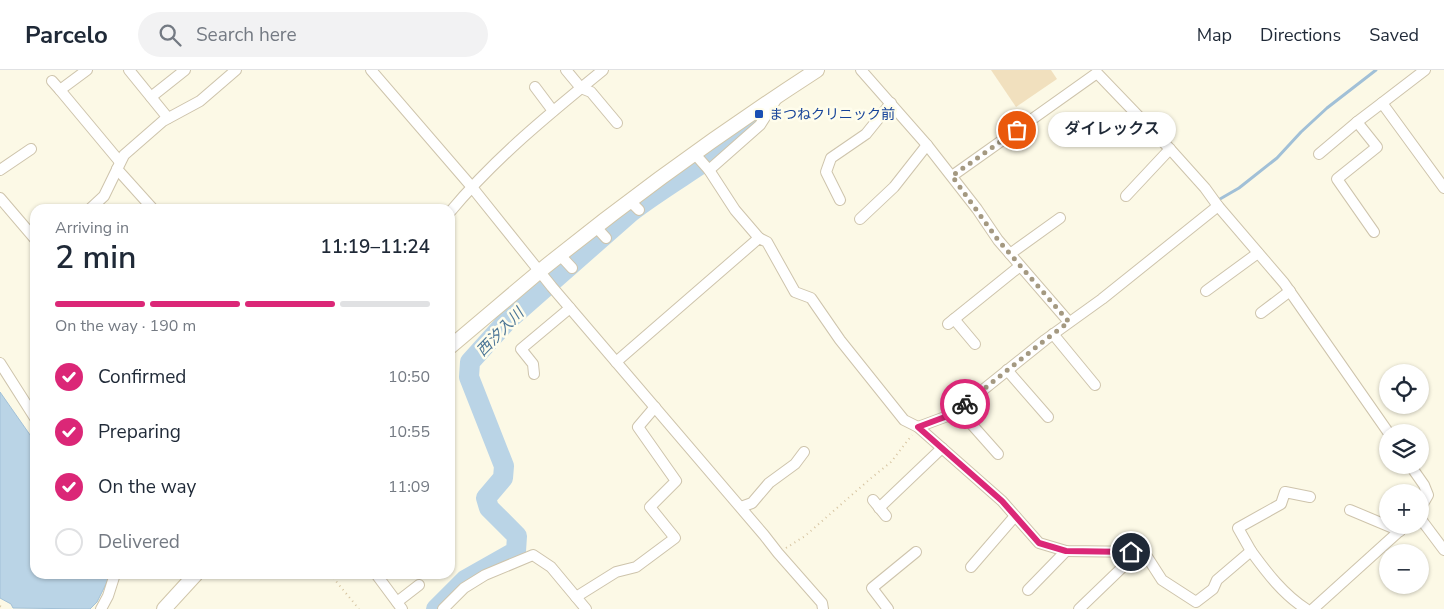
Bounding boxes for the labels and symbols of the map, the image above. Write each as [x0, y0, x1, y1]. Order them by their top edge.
place label: まつねクリニック前 [769, 105, 895, 124]
marker: まつねクリニック前 [753, 108, 765, 120]
pin [996, 109, 1038, 151]
callout: ダイレックス [1047, 112, 1174, 148]
water label: 西汐入川 [472, 302, 529, 361]
courier [940, 379, 990, 429]
pin [1110, 531, 1152, 573]

